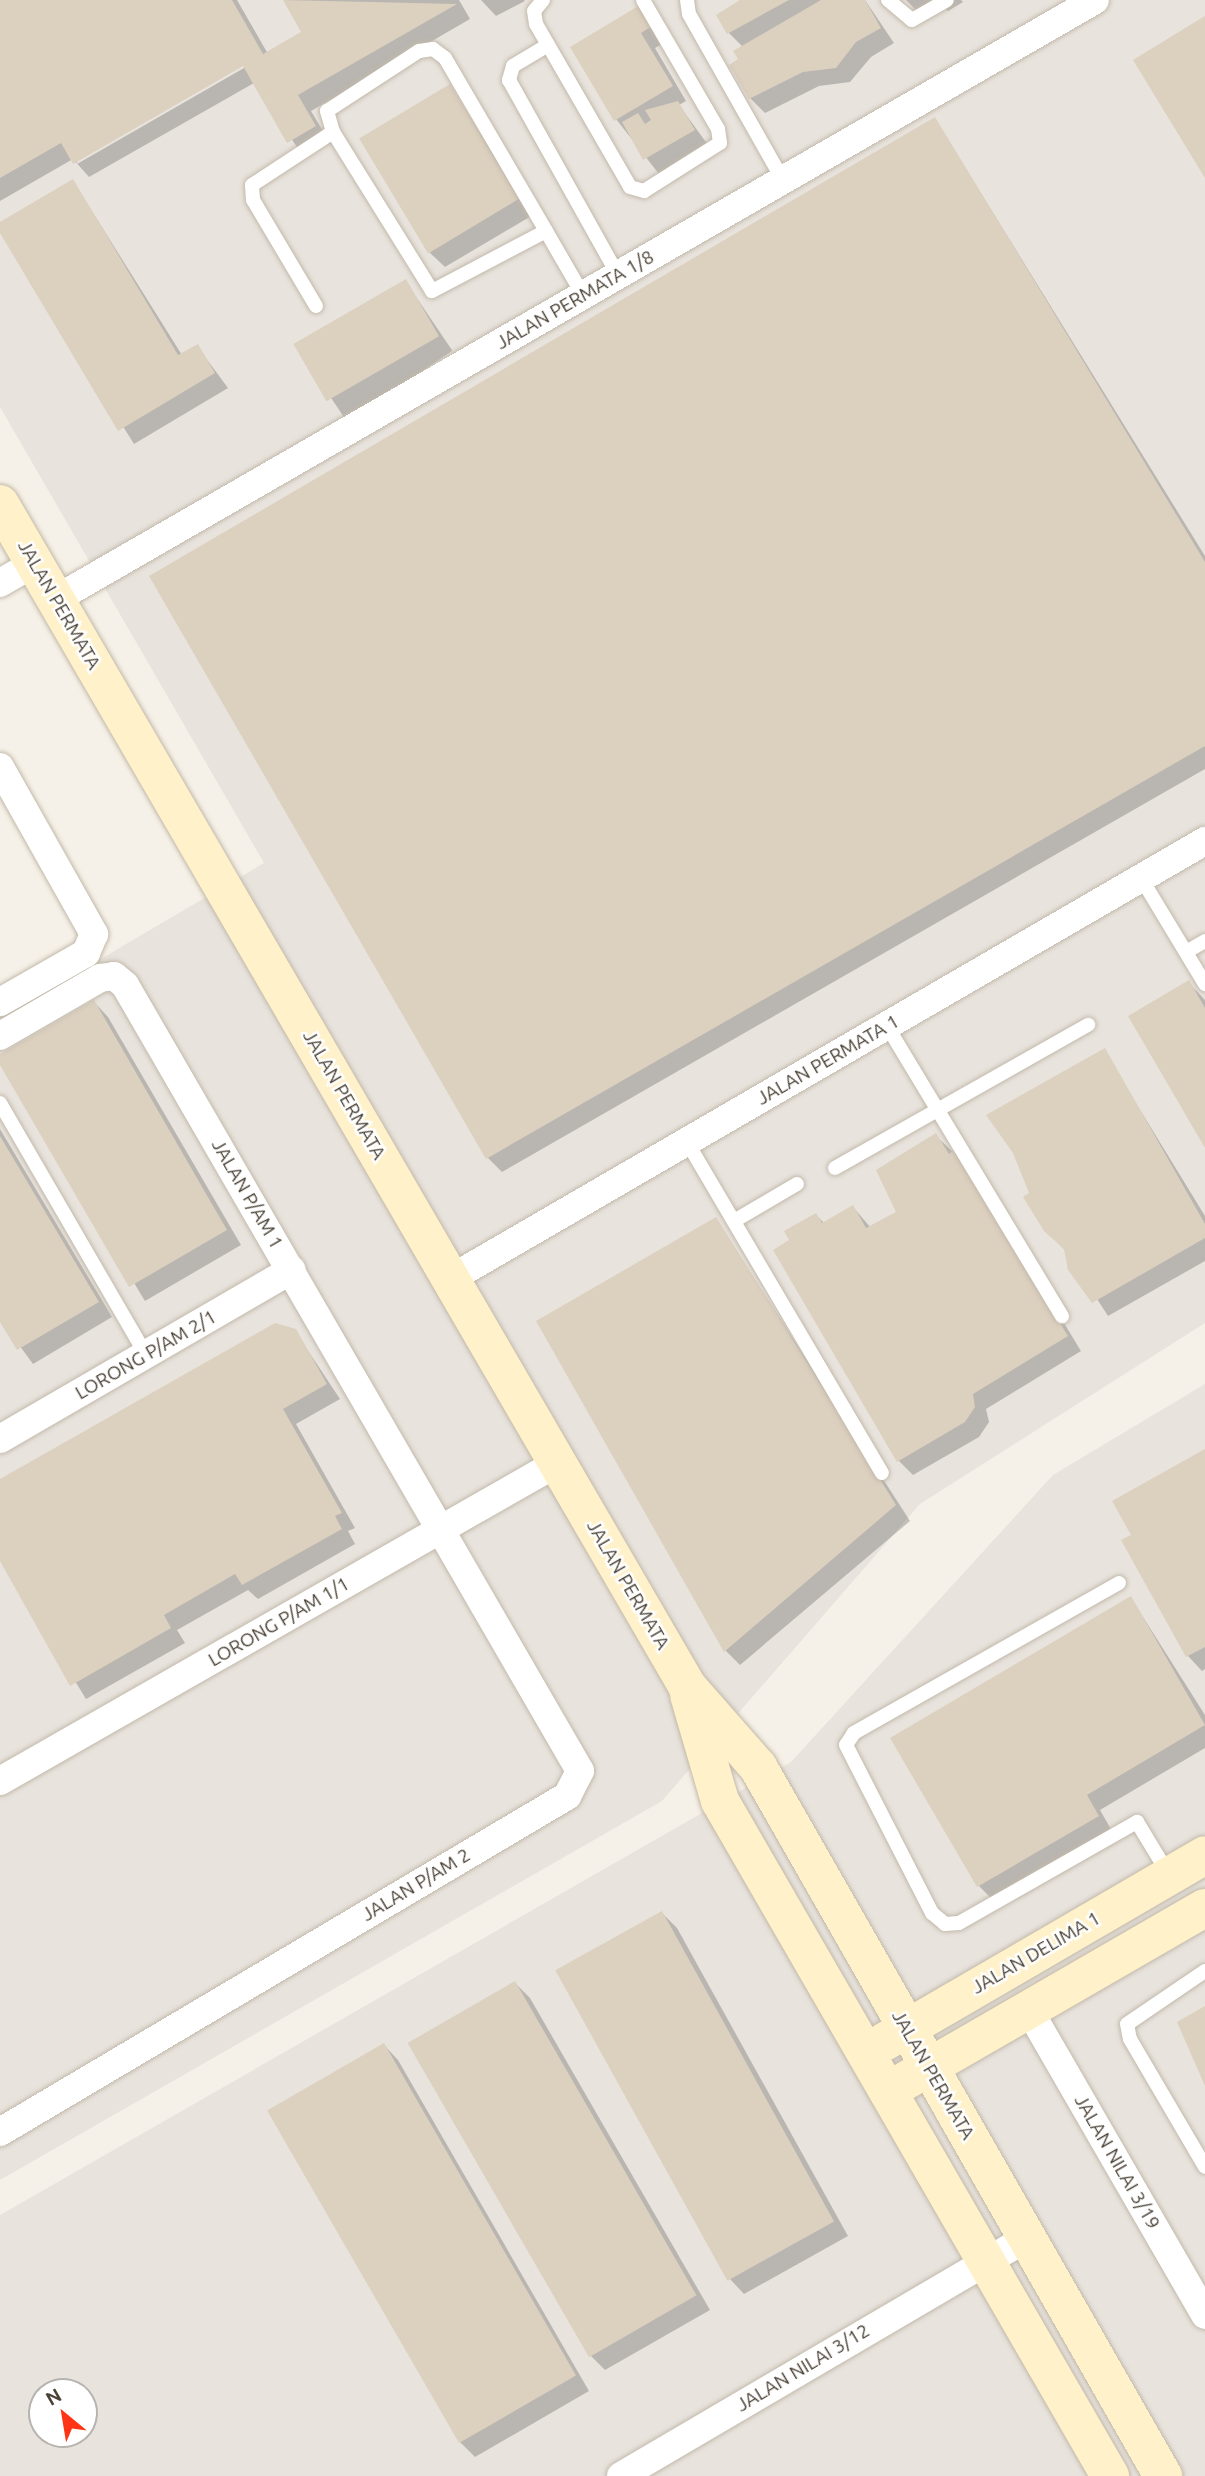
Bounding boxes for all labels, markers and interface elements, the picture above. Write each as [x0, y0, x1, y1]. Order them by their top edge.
street label: JALAN PERMATA 1/8 [492, 246, 658, 354]
street label: JALAN PERMATA [13, 536, 105, 674]
street label: JALAN PERMATA 1 [753, 1010, 903, 1110]
street label: JALAN PERMATA [298, 1026, 390, 1164]
street label: JALAN P/AM 1 [206, 1135, 288, 1253]
street label: LORONG P/AM 2/1 [71, 1305, 221, 1405]
street label: JALAN PERMATA [582, 1516, 674, 1654]
street label: LORONG P/AM 1/1 [204, 1572, 354, 1672]
street label: JALAN P/AM 2 [358, 1844, 474, 1926]
street label: JALAN DELIMA 1 [968, 1907, 1104, 1999]
street label: JALAN PERMATA [887, 2006, 979, 2144]
street label: JALAN NILAI 3/19 [1069, 2091, 1165, 2233]
street label: JALAN NILAI 3/12 [732, 2319, 874, 2417]
north arrow [28, 2378, 98, 2448]
text: N [42, 2383, 65, 2410]

